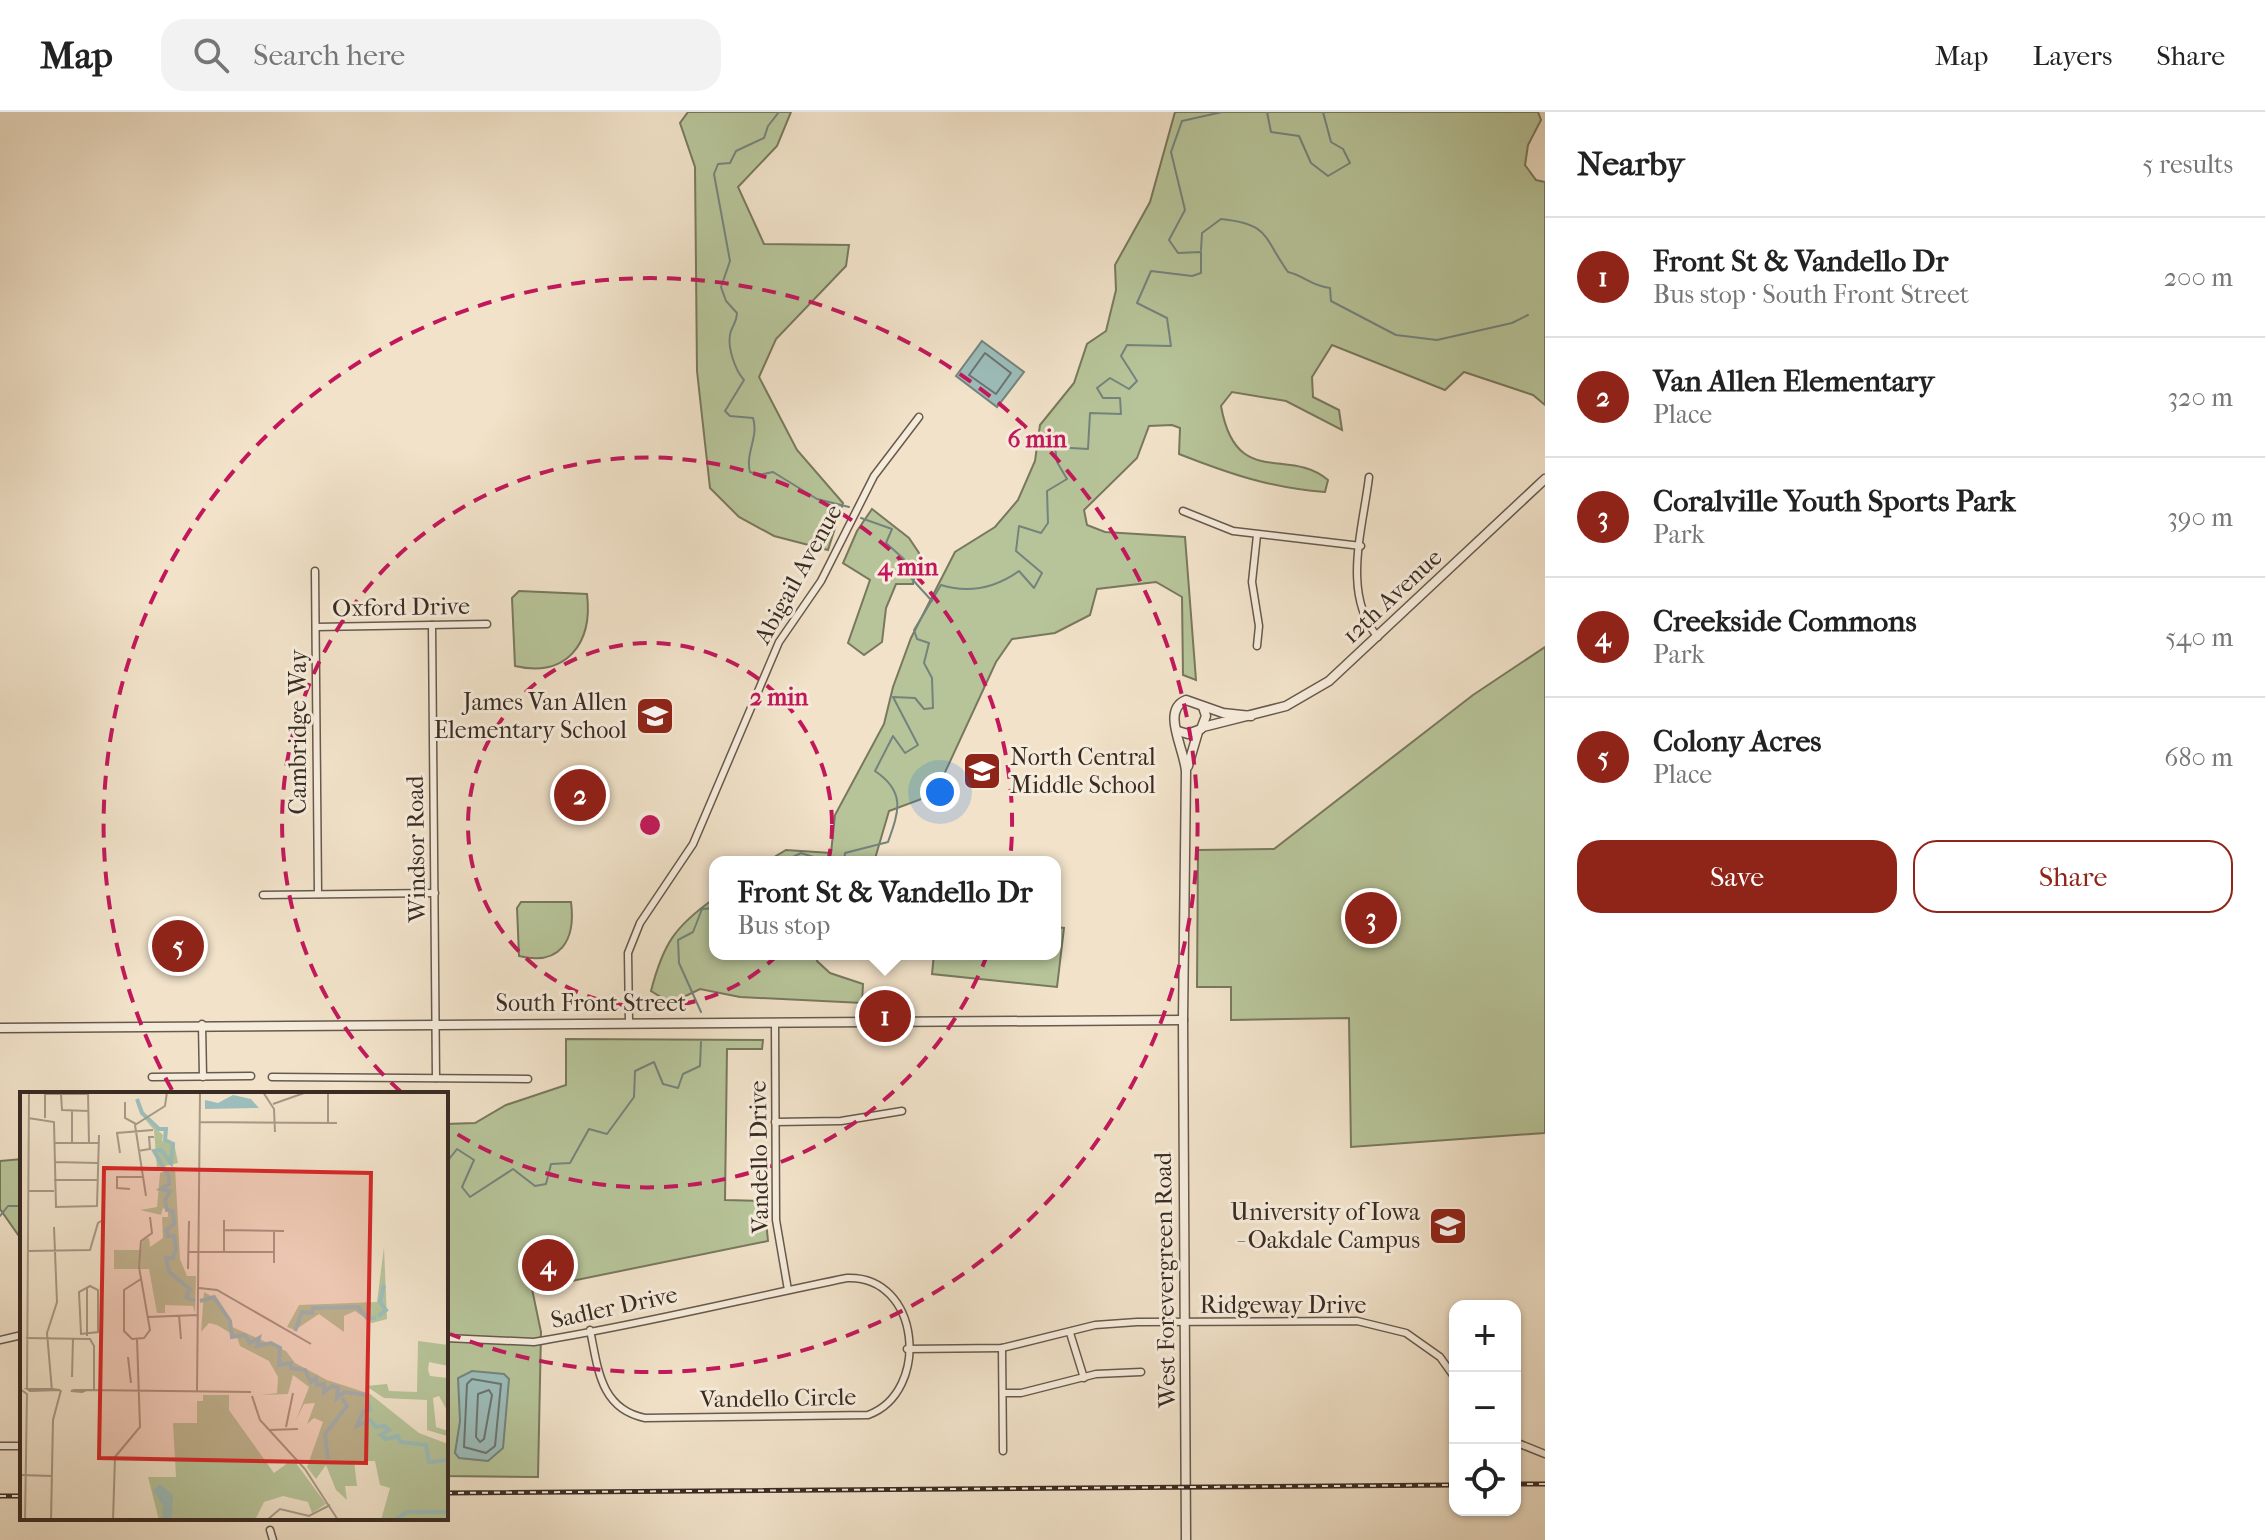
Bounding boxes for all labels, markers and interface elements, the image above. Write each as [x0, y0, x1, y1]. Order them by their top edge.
search box [161, 19, 721, 91]
text: Map [40, 33, 113, 78]
icon: search [189, 33, 233, 77]
text: Search here [253, 38, 405, 73]
text: Map [1935, 39, 1988, 72]
text: Layers [2032, 39, 2112, 72]
text: Share [2156, 39, 2225, 72]
text: Nearby [1577, 144, 1684, 184]
text: 5 results [2142, 149, 2233, 180]
text: Front St & Vandello Dr [1653, 244, 1948, 279]
text: 1 [1598, 262, 1608, 293]
text: 200 m [2164, 262, 2233, 293]
text: Bus stop · South Front Street [1653, 279, 1969, 310]
text: Van Allen Elementary [1653, 364, 1934, 399]
text: 2 [1596, 382, 1610, 413]
text: 320 m [2167, 382, 2233, 413]
text: Place [1653, 399, 1712, 430]
text: 6 min [1007, 425, 1068, 453]
text: Coralville Youth Sports Park [1653, 484, 2015, 519]
street label: Abigail Avenue [748, 499, 848, 650]
text: 3 [1598, 502, 1608, 533]
text: 390 m [2167, 502, 2233, 533]
text: Park [1653, 519, 1705, 550]
street label: 12th Avenue [1337, 543, 1448, 649]
text: 4 min [877, 553, 939, 582]
street label: Oxford Drive [332, 592, 470, 622]
text: Creekside Commons [1653, 604, 1916, 639]
text: 4 [1595, 622, 1611, 653]
text: 540 m [2165, 622, 2233, 653]
text: Park [1653, 639, 1705, 670]
street label: Cambridge Way [284, 648, 312, 814]
text: 2 min [750, 683, 809, 711]
place label: James Van Allen Elementary School [434, 688, 627, 744]
school or university icon: James Van Allen Elementary School [634, 695, 676, 737]
text: Colony Acres [1653, 724, 1821, 759]
text: 5 [1597, 742, 1609, 773]
text: 680 m [2164, 742, 2233, 773]
place label: North Central Middle School [1010, 743, 1156, 799]
school or university icon: North Central Middle School [961, 750, 1003, 792]
text: Place [1653, 759, 1712, 790]
pin: 2 [554, 765, 606, 825]
your location [920, 772, 960, 812]
street label: Windsor Road [401, 774, 431, 924]
centre of rings [636, 811, 664, 839]
button: Save [1577, 840, 1897, 913]
button: Share [1913, 840, 2233, 913]
popup [709, 856, 1061, 960]
text: Front St & Vandello Dr [737, 875, 1033, 910]
pin: 3 [1345, 888, 1397, 948]
text: Bus stop [737, 910, 830, 941]
pin: 5 [152, 916, 204, 976]
pin: 1 [859, 986, 911, 1046]
street label: South Front Street [496, 989, 687, 1017]
street label: Vandello Drive [744, 1080, 774, 1235]
inset map [20, 1092, 448, 1520]
street label: West Forevergreen Road [1149, 1151, 1181, 1409]
place label: University of Iowa - Oakdale Campus [1230, 1198, 1421, 1254]
school or university icon: University of Iowa - Oakdale Campus [1427, 1205, 1469, 1247]
pin: 4 [522, 1235, 574, 1295]
street label: Sadler Drive [548, 1280, 680, 1334]
street label: Ridgeway Drive [1200, 1291, 1366, 1319]
map controls [1449, 1300, 1521, 1516]
button: + [1449, 1300, 1521, 1372]
button: − [1449, 1372, 1521, 1444]
street label: Vandello Circle [699, 1383, 857, 1413]
button: locate [1449, 1444, 1521, 1516]

